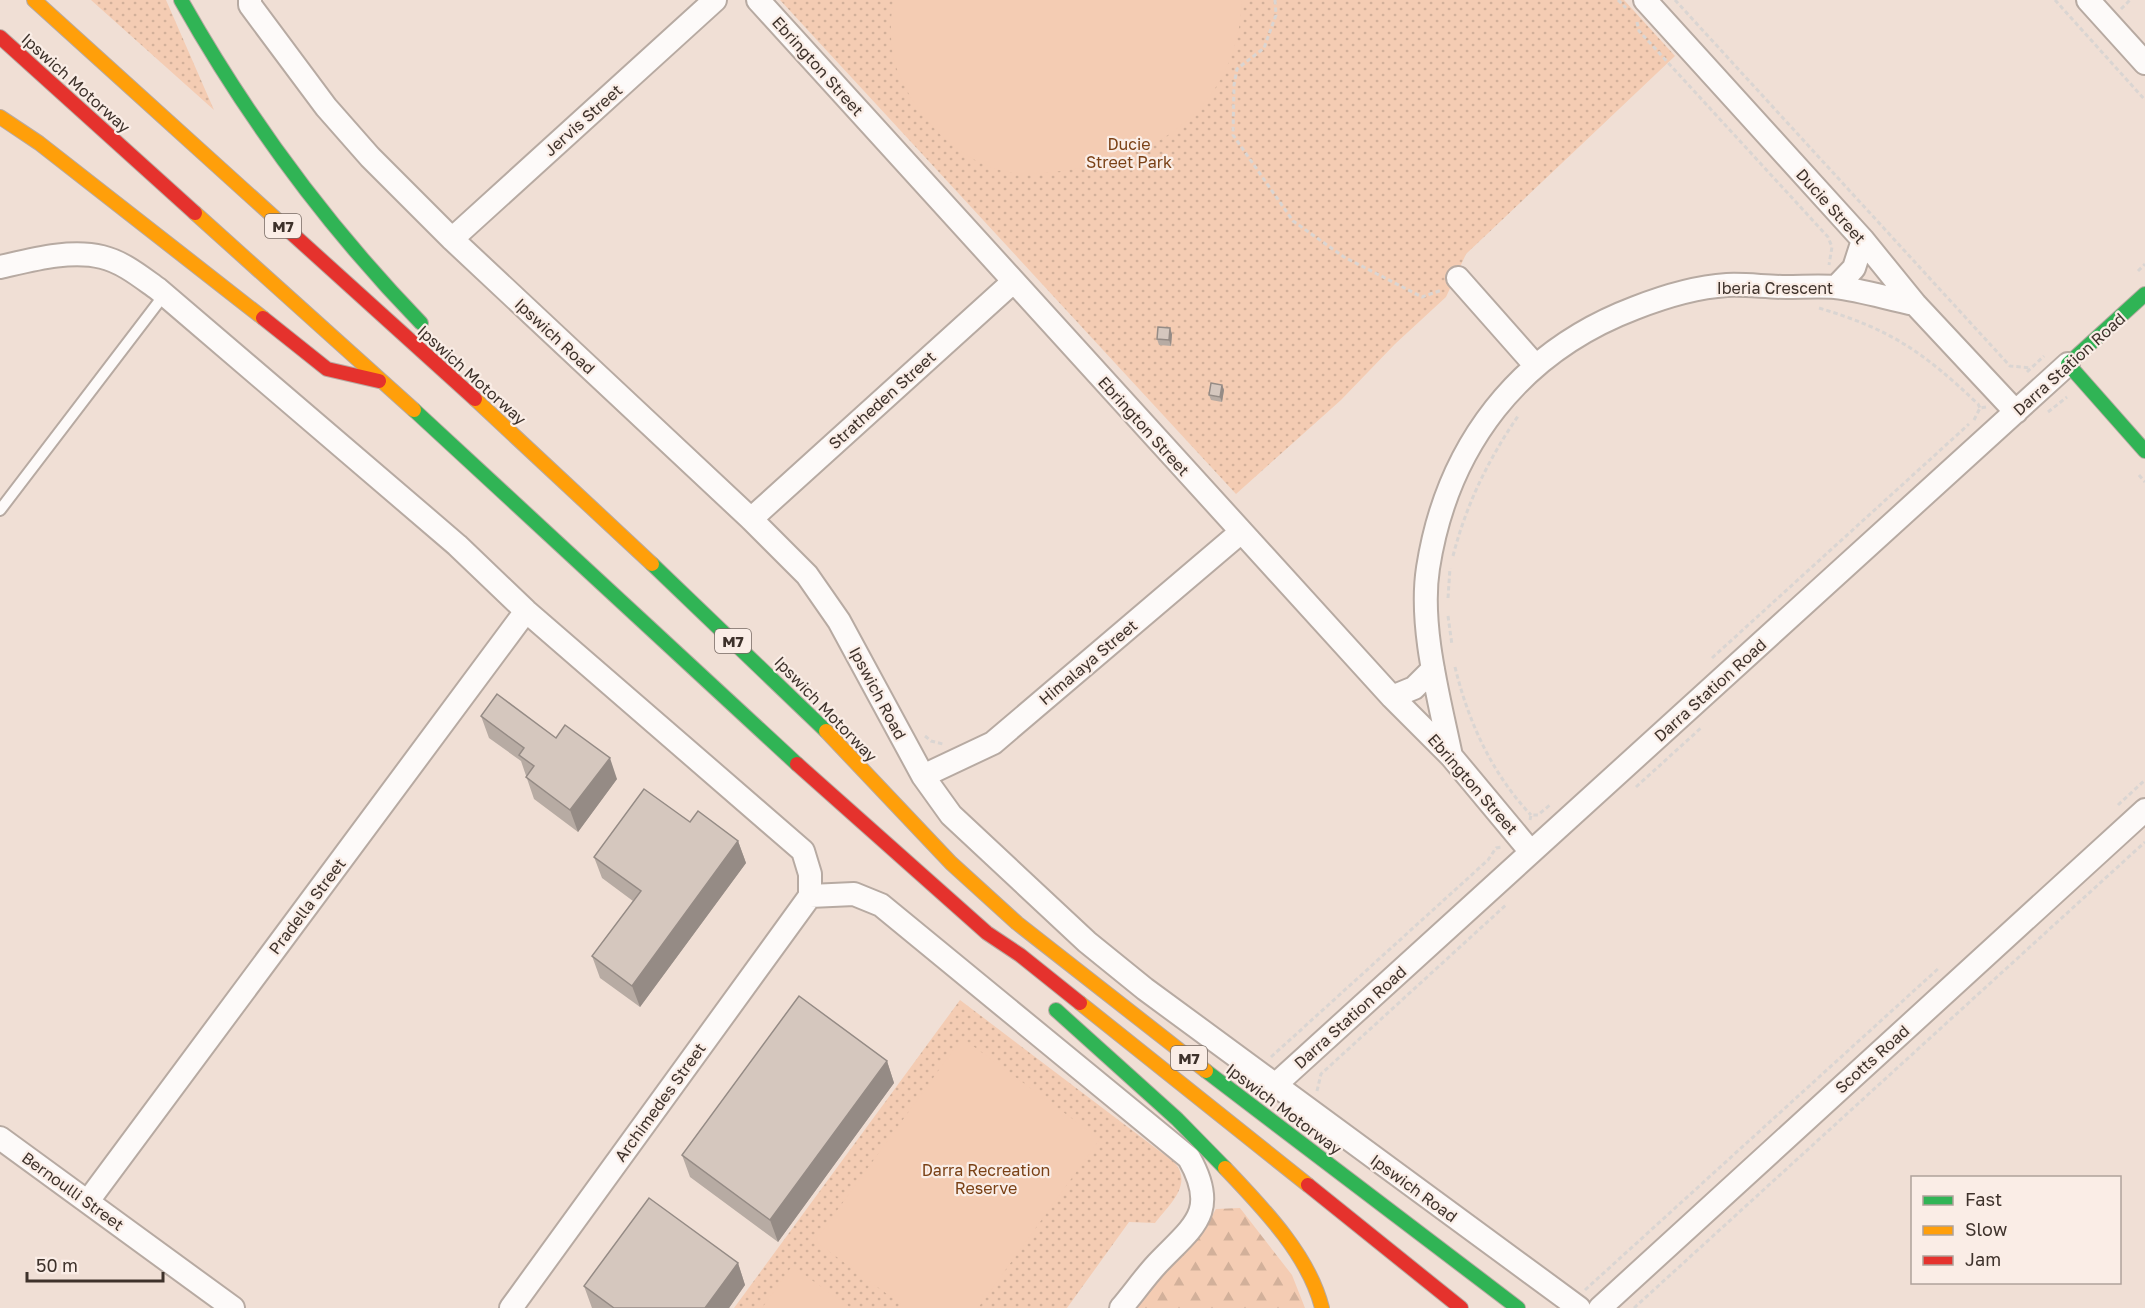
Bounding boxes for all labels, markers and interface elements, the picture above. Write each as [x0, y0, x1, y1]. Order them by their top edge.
street label: Ebrington Street [768, 12, 868, 120]
street label: Ipswich Motorway [18, 29, 135, 137]
street label: Jervis Street [540, 80, 626, 160]
park label: Ducie Street Park [1086, 134, 1172, 172]
street label: Ducie Street [1792, 164, 1870, 248]
road number: M7 [265, 214, 301, 238]
street label: Iberia Crescent [1717, 278, 1833, 298]
street label: Ipswich Road [511, 294, 599, 378]
street label: Darra Station Road [2009, 308, 2129, 420]
street label: Ipswich Motorway [414, 321, 531, 429]
street label: Stratheden Street [824, 347, 940, 453]
street label: Ebrington Street [1094, 372, 1194, 480]
street label: Himalaya Street [1035, 615, 1141, 709]
road number: M7 [715, 629, 751, 653]
street label: Darra Station Road [1650, 634, 1770, 746]
street label: Ipswich Road [845, 643, 911, 743]
street label: Ipswich Motorway [770, 652, 882, 766]
street label: Ebrington Street [1424, 730, 1522, 838]
street label: Pradella Street [264, 854, 350, 958]
street label: Darra Station Road [1290, 961, 1410, 1073]
street label: Scotts Road [1831, 1020, 1913, 1098]
street label: Archimedes Street [610, 1039, 710, 1165]
road number: M7 [1171, 1046, 1207, 1070]
street label: Ipswich Motorway [1222, 1059, 1346, 1159]
street label: Bernoulli Street [18, 1147, 128, 1235]
street label: Ipswich Road [1367, 1150, 1461, 1226]
park label: Darra Recreation Reserve [922, 1160, 1050, 1198]
legend [1911, 1176, 2121, 1284]
text: Fast [1965, 1188, 2002, 1210]
text: Slow [1965, 1218, 2008, 1240]
scale bar [27, 1245, 164, 1283]
text: Jam [1965, 1248, 2001, 1270]
text: 50 m [36, 1254, 78, 1276]

